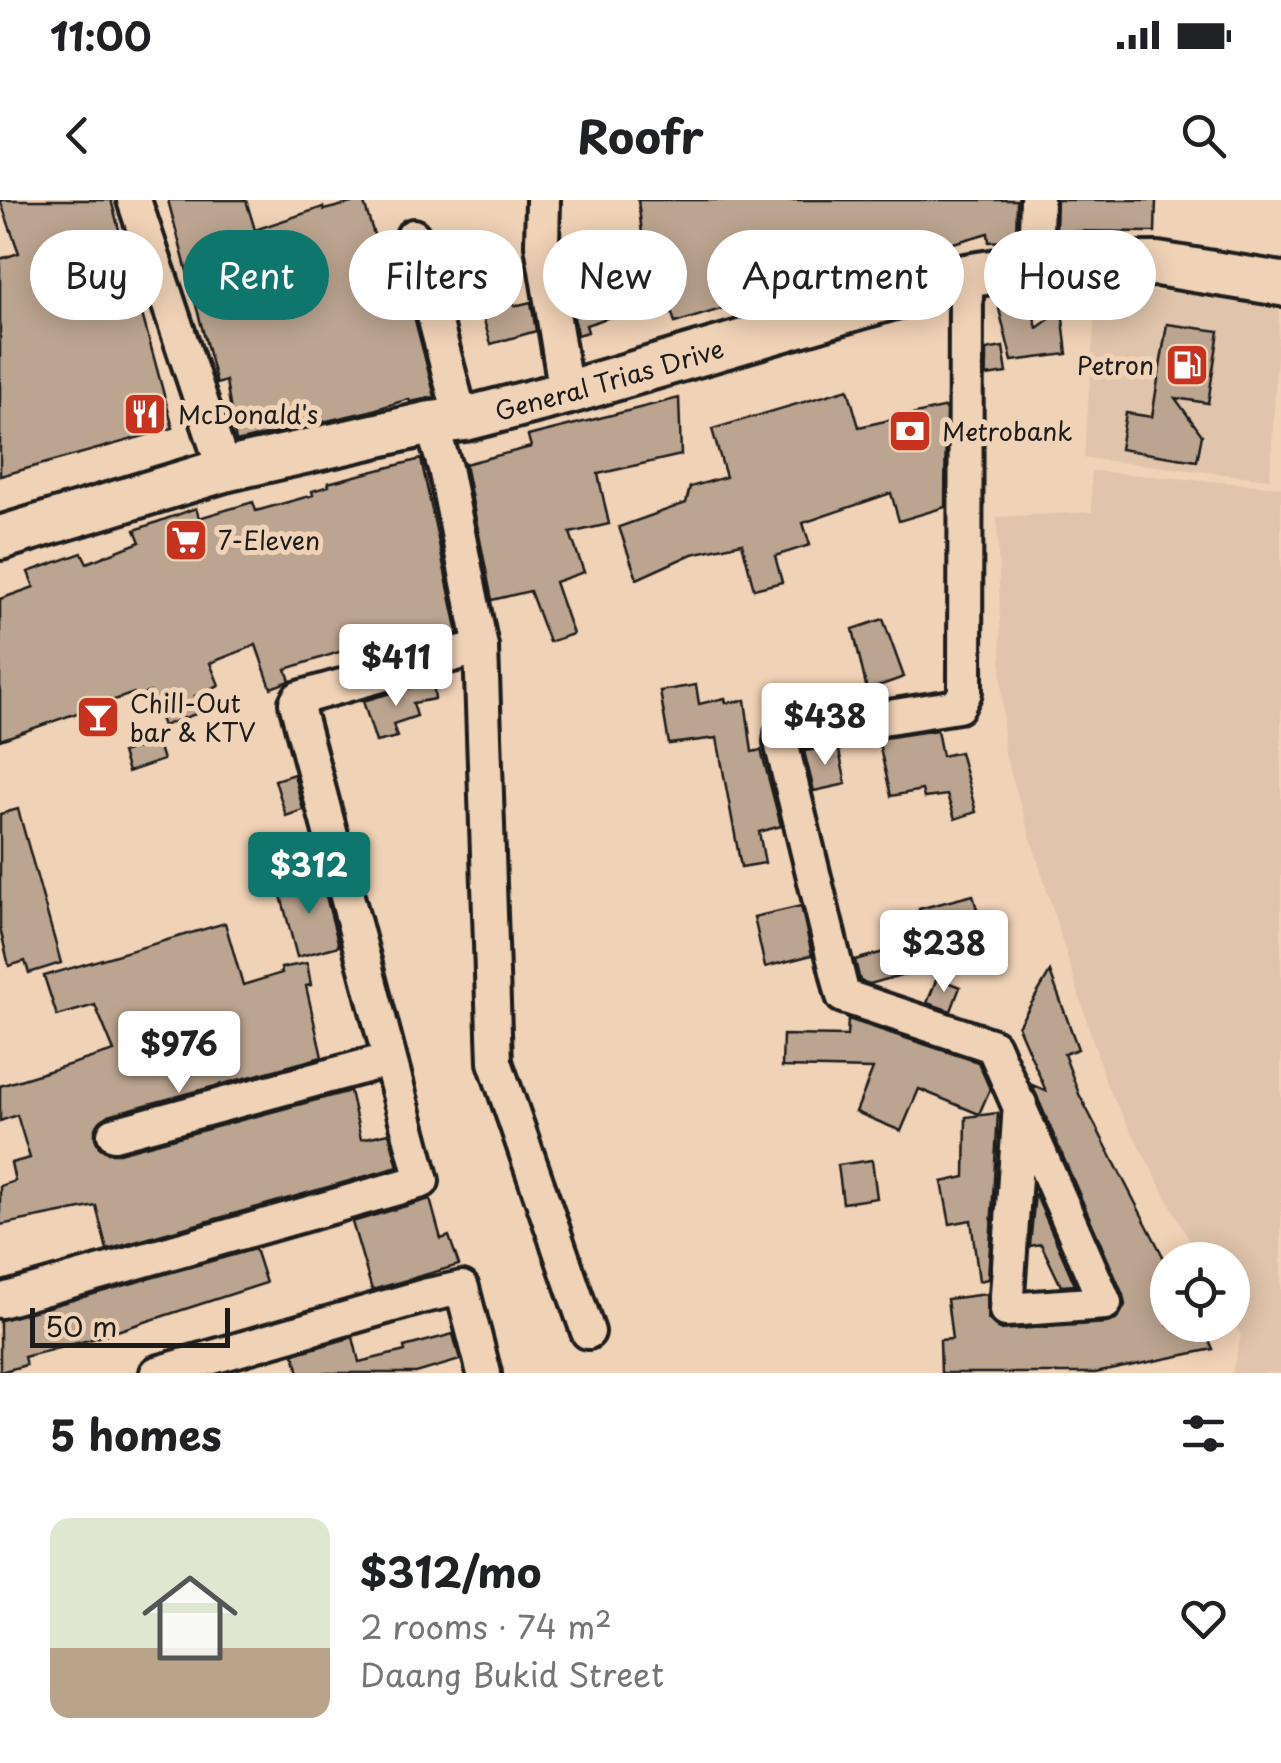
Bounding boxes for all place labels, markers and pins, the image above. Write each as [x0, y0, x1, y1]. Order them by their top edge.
fuel station icon: Petron [1164, 342, 1210, 388]
place label: Petron [1077, 346, 1154, 384]
restaurant icon: McDonald's [122, 391, 168, 437]
place label: McDonald's [178, 395, 318, 433]
bank icon: Metrobank [887, 408, 933, 454]
place label: Metrobank [942, 412, 1073, 450]
supermarket icon: 7-Eleven [163, 517, 209, 563]
place label: 7-Eleven [218, 521, 320, 559]
pin: $411 [337, 624, 455, 709]
pin: $438 [766, 683, 884, 768]
place label: Chill-Out bar & KTV [130, 684, 256, 751]
bar icon: Chill-Out bar & KTV [75, 694, 121, 740]
pin: $312 [250, 832, 368, 917]
pin: $238 [885, 910, 1003, 995]
pin: $976 [120, 1011, 238, 1096]

